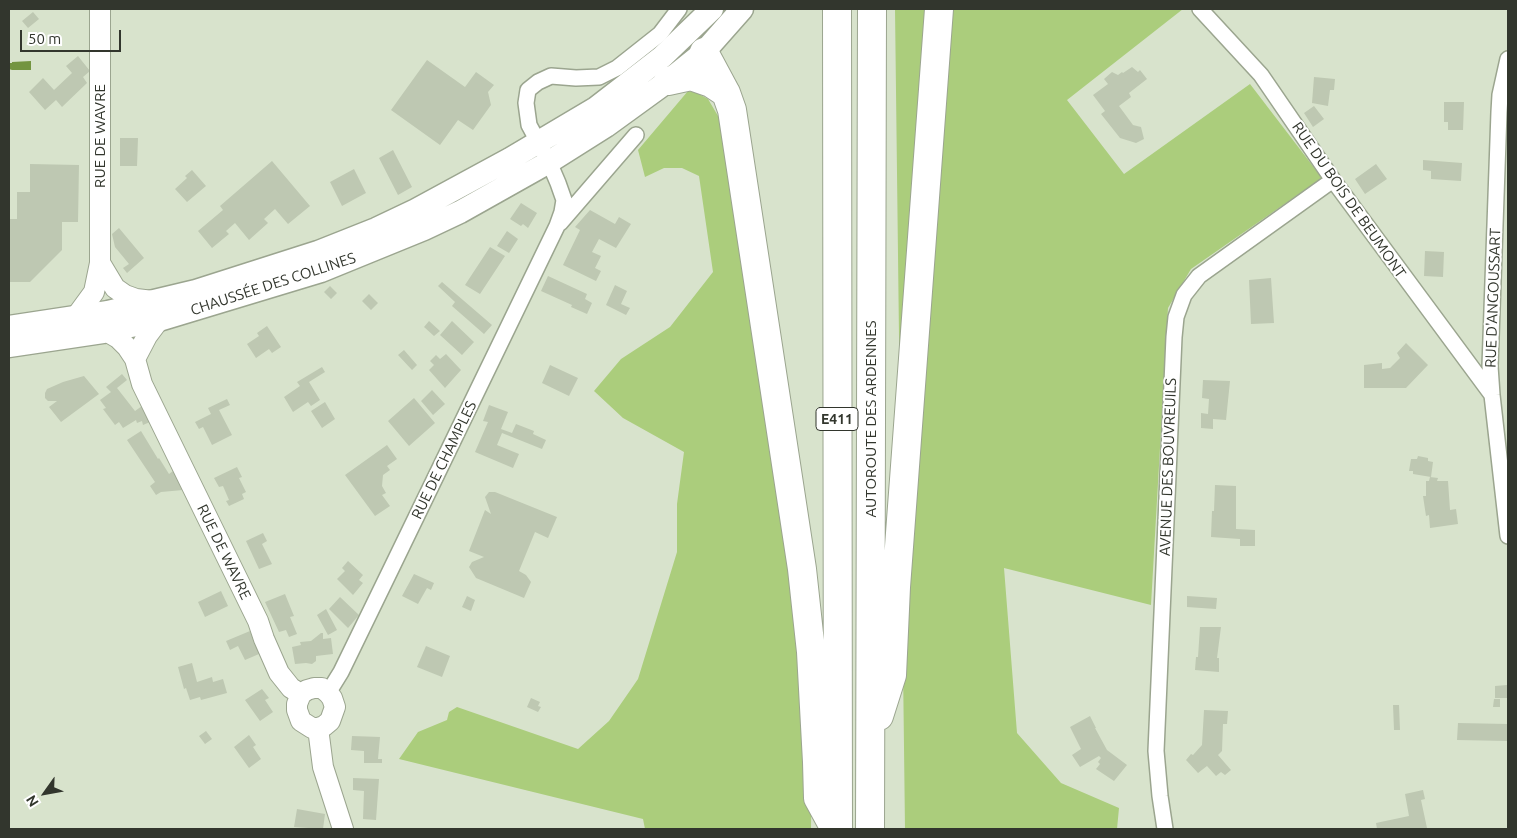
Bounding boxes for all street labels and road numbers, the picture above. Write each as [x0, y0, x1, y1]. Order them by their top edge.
street label: RUE DE WAVRE [91, 84, 109, 188]
street label: RUE DU BOIS DE BEUMONT [1288, 119, 1410, 281]
street label: RUE D'ANGOUSSART [1482, 228, 1504, 368]
street label: CHAUSSÉE DES COLLINES [188, 249, 358, 319]
street label: AUTOROUTE DES ARDENNES [862, 320, 880, 518]
street label: AVENUE DES BOUVREUILS [1156, 378, 1180, 556]
street label: RUE DE CHAMPLES [408, 398, 480, 522]
road number: E411 [816, 408, 858, 430]
street label: RUE DE WAVRE [193, 501, 255, 603]

